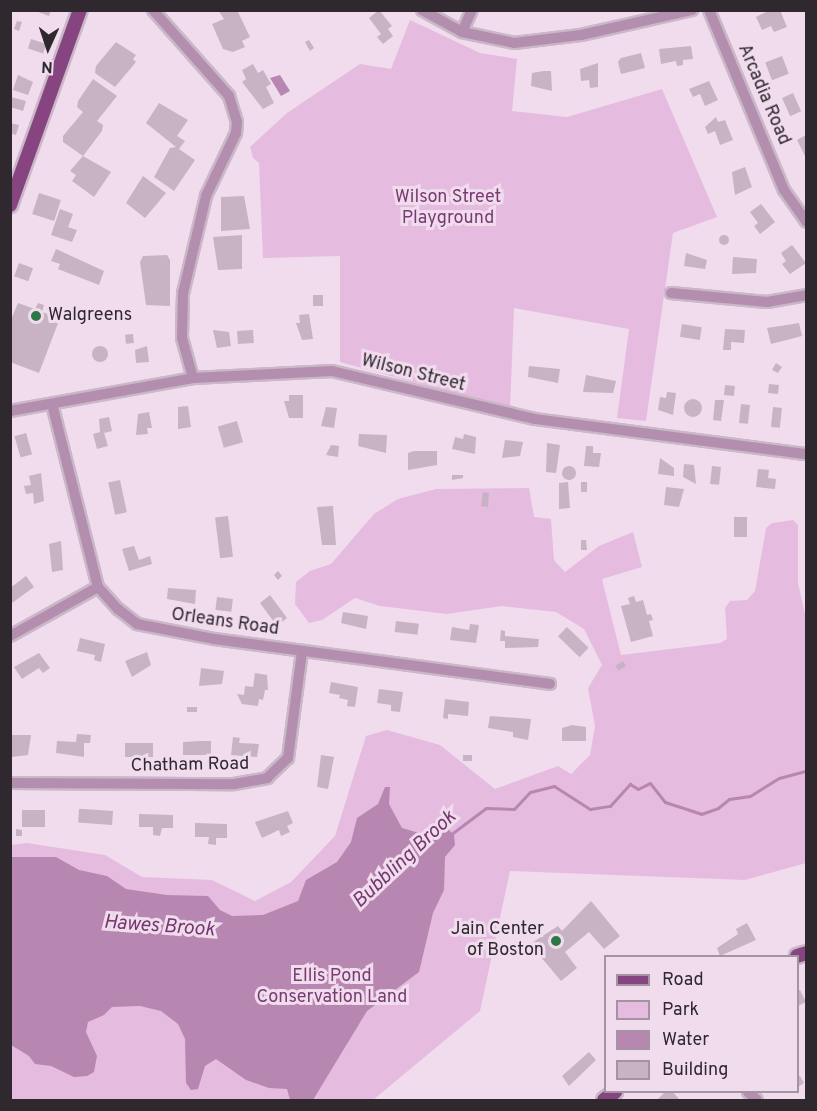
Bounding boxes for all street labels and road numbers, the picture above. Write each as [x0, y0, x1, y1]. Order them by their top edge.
street label: Arcadia Road [732, 41, 794, 149]
street label: Wilson Street [359, 351, 467, 397]
street label: Orleans Road [170, 605, 280, 641]
street label: Chatham Road [131, 754, 249, 778]

